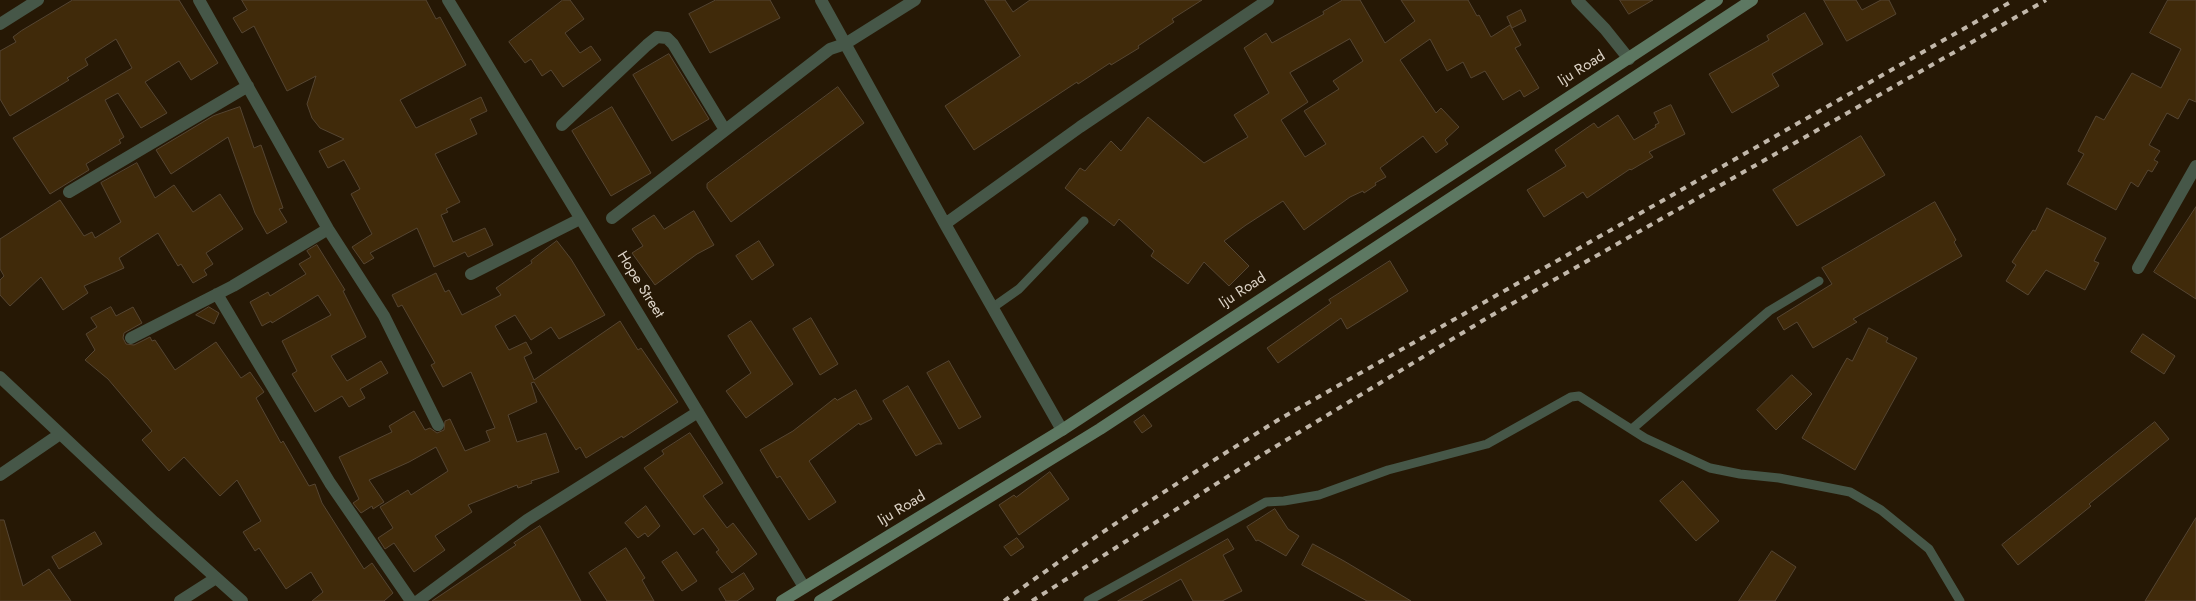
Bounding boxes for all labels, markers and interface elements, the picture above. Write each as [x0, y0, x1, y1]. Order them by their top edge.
street label: Iju Road [1555, 48, 1609, 90]
street label: Hope Street [612, 248, 668, 322]
street label: Iju Road [1216, 269, 1270, 313]
street label: Iju Road [875, 488, 929, 530]

